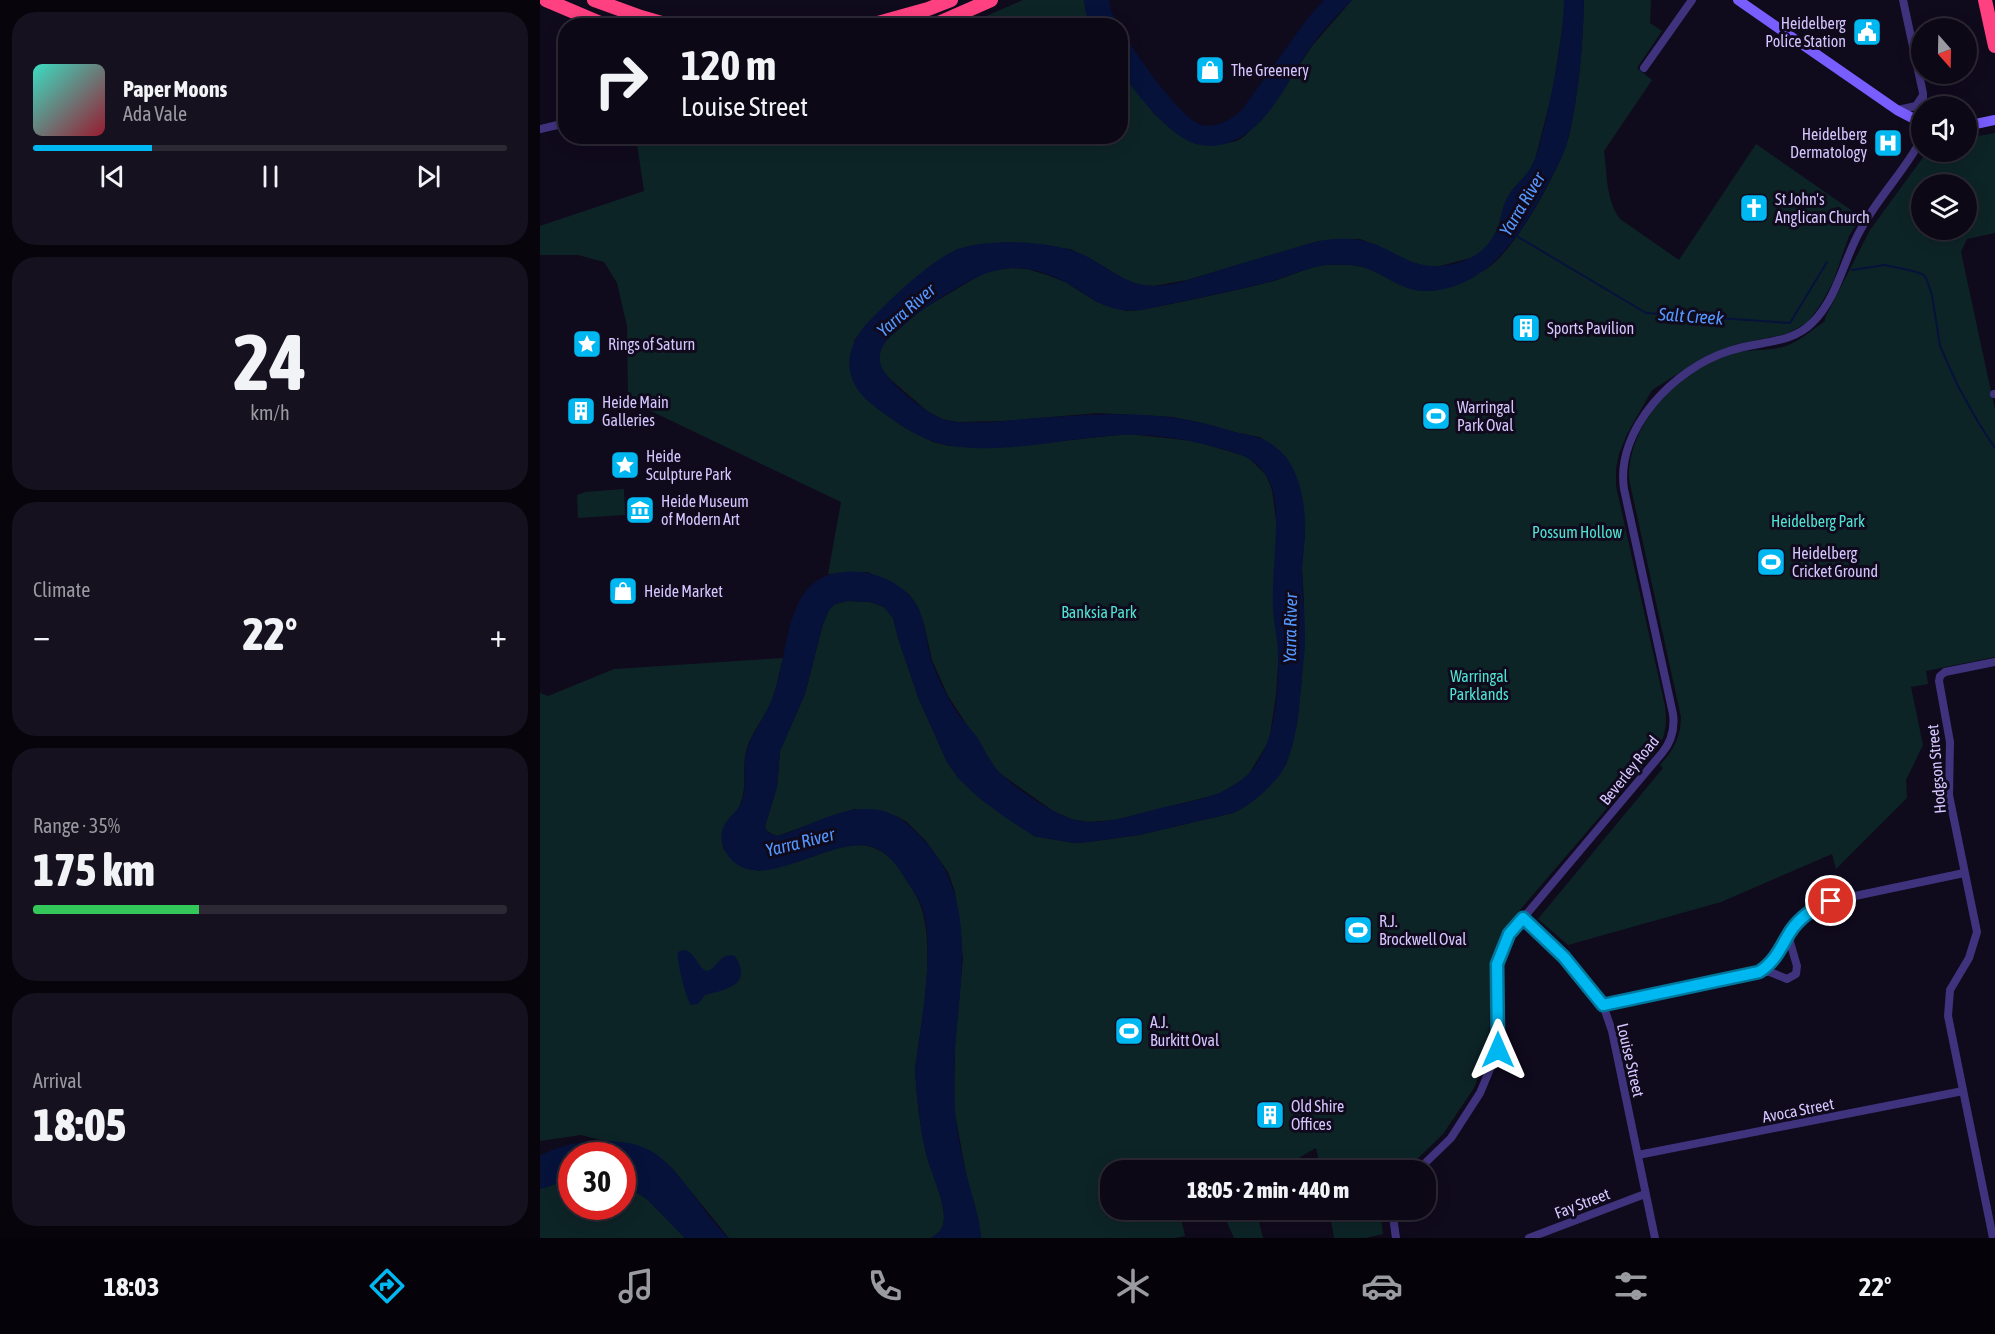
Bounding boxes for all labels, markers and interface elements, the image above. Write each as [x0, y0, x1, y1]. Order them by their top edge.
place label: Heidelberg Police Station [1765, 14, 1846, 50]
public building icon: Heidelberg Police Station [1851, 16, 1883, 48]
north arrow [1911, 18, 1977, 84]
map controls [1911, 18, 1977, 240]
text: 120 m [681, 41, 776, 89]
icon: right [582, 42, 660, 120]
shop icon: The Greenery [1194, 54, 1226, 86]
place label: The Greenery [1231, 61, 1309, 80]
text: Paper Moons [123, 76, 227, 102]
text: Louise Street [681, 91, 808, 122]
button: sound [1911, 96, 1977, 162]
text: Ada Vale [123, 102, 187, 125]
place label: Heidelberg Dermatology [1790, 125, 1867, 162]
hospital icon: Heidelberg Dermatology [1872, 127, 1904, 159]
icon: previous [96, 160, 129, 193]
icon: pause [254, 160, 287, 193]
icon: next [412, 160, 445, 193]
water label: Yarra River [1495, 168, 1549, 239]
button: layers [1911, 174, 1977, 240]
place label: St John's Anglican Church [1775, 190, 1870, 227]
church icon: St John's Anglican Church [1738, 192, 1770, 224]
water label: Yarra River [873, 279, 940, 341]
water label: Salt Creek [1657, 303, 1725, 329]
building icon: Sports Pavilion [1510, 312, 1542, 344]
text: 24 [233, 317, 307, 407]
place label: Sports Pavilion [1547, 319, 1634, 338]
place icon: Rings of Saturn [571, 328, 603, 360]
place label: Rings of Saturn [608, 335, 695, 354]
place label: Heide Main Galleries [602, 393, 669, 429]
building icon: Heide Main Galleries [565, 395, 597, 427]
place label: Warringal Park Oval [1457, 398, 1515, 434]
sports icon: Warringal Park Oval [1420, 400, 1452, 432]
text: km/h [250, 401, 290, 424]
place label: Heide Sculpture Park [646, 447, 731, 484]
place icon: Heide Sculpture Park [609, 449, 641, 481]
place label: Heide Museum of Modern Art [661, 492, 749, 528]
museum icon: Heide Museum of Modern Art [624, 494, 656, 526]
park label: Heidelberg Park [1771, 512, 1865, 531]
park label: Possum Hollow [1532, 523, 1622, 541]
place label: Heidelberg Cricket Ground [1792, 544, 1878, 580]
sports icon: Heidelberg Cricket Ground [1755, 546, 1787, 578]
shop icon: Heide Market [607, 575, 639, 607]
text: Climate [33, 578, 90, 601]
place label: Heide Market [644, 582, 723, 600]
water label: Yarra River [1279, 592, 1301, 663]
park label: Banksia Park [1061, 603, 1137, 621]
text: 22° [243, 608, 297, 660]
text: − [33, 616, 50, 654]
text: + [490, 616, 507, 654]
park label: Warringal Parklands [1449, 667, 1509, 703]
street label: Hodgson Street [1923, 723, 1950, 814]
street label: Beverley Road [1596, 732, 1663, 809]
text: Range · 35% [33, 814, 120, 837]
water label: Yarra River [763, 823, 837, 861]
text: 175 km [33, 844, 155, 896]
pin [1805, 875, 1856, 926]
icon: arrive [1814, 884, 1847, 917]
place label: R.J. Brockwell Oval [1379, 912, 1467, 948]
sports icon: R.J. Brockwell Oval [1342, 914, 1374, 946]
place label: A.J. Burkitt Oval [1150, 1013, 1220, 1049]
sports icon: A.J. Burkitt Oval [1113, 1015, 1145, 1047]
position arrow [1466, 1018, 1530, 1082]
street label: Louise Street [1614, 1021, 1648, 1099]
text: Arrival [33, 1069, 82, 1092]
street label: Avoca Street [1761, 1094, 1836, 1126]
place label: Old Shire Offices [1291, 1097, 1344, 1133]
text: 18:05 [33, 1099, 127, 1151]
building icon: Old Shire Offices [1254, 1099, 1286, 1131]
speed limit sign: 30 [558, 1142, 636, 1220]
text: 18:05 · 2 min · 440 m [1187, 1177, 1349, 1203]
street label: Fay Street [1552, 1184, 1613, 1223]
icon: directions [366, 1265, 408, 1307]
icon: music [615, 1265, 657, 1307]
icon: phone [864, 1265, 906, 1307]
icon: climate [1112, 1265, 1154, 1307]
icon: car [1361, 1265, 1403, 1307]
icon: filters [1610, 1265, 1652, 1307]
text: 18:03 [103, 1271, 159, 1302]
text: 22° [1859, 1271, 1892, 1302]

